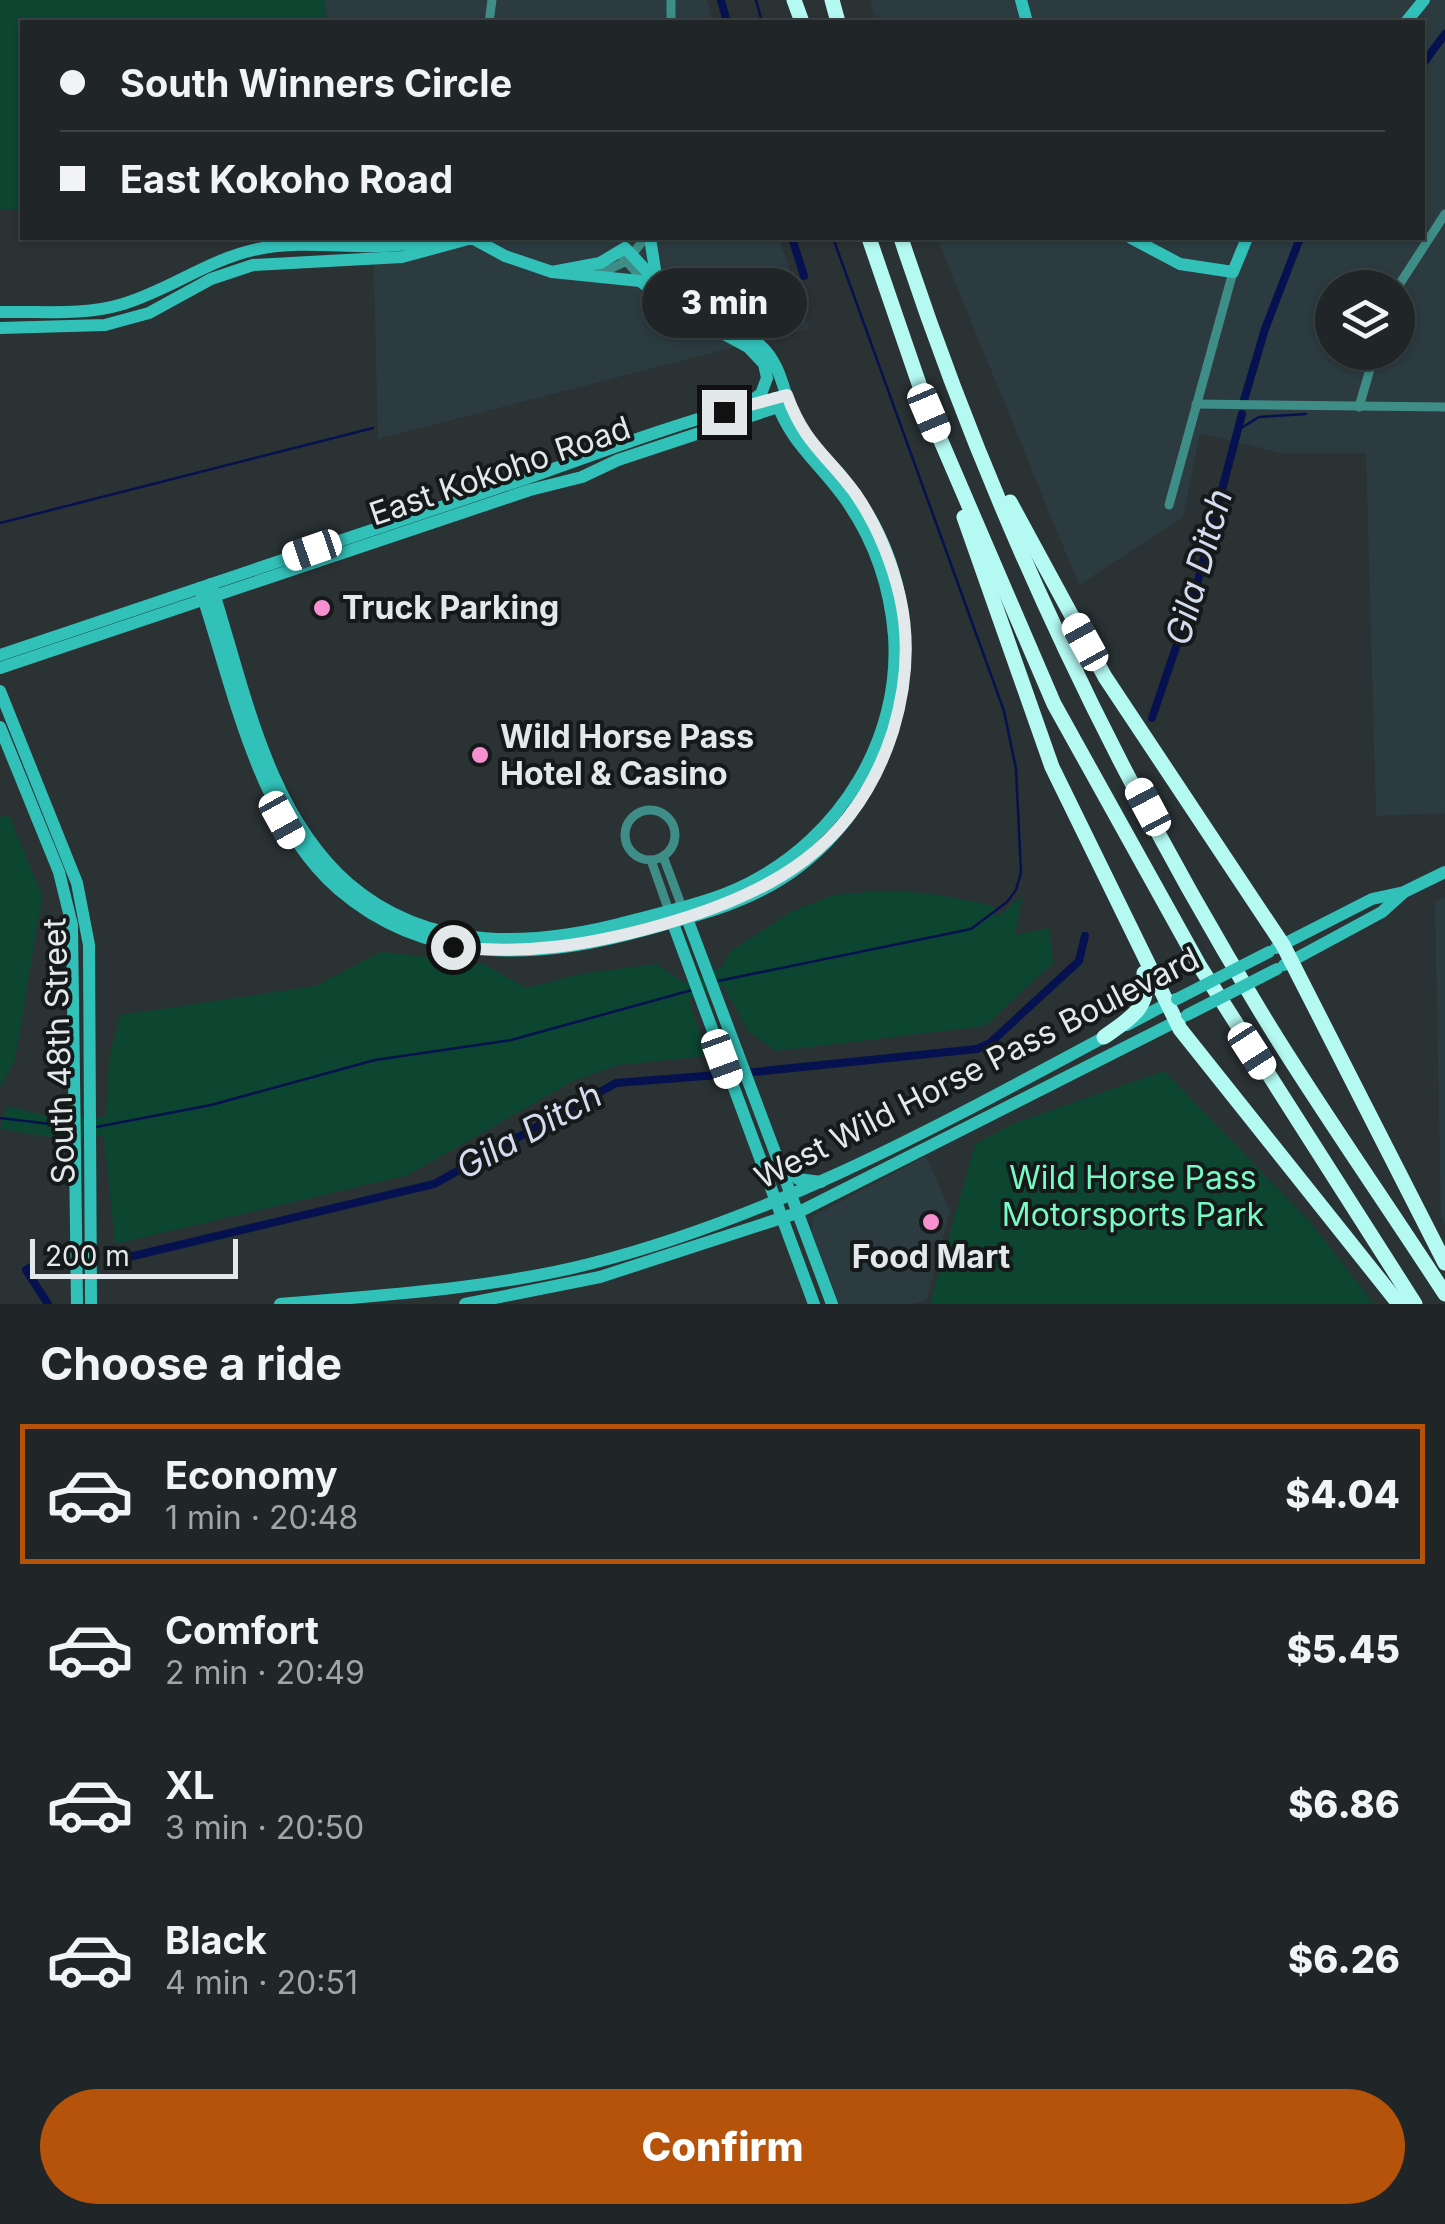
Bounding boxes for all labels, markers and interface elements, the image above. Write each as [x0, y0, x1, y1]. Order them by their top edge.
text: South Winners Circle [120, 60, 512, 106]
text: East Kokoho Road [120, 156, 453, 202]
callout: 3 min [642, 267, 806, 337]
map controls [1315, 270, 1415, 370]
button: layers [1315, 270, 1415, 370]
text: 3 min [681, 283, 768, 322]
car [903, 380, 955, 446]
route end [702, 390, 747, 435]
street label: East Kokoho Road [364, 408, 635, 533]
water label: Gila Ditch [1156, 484, 1240, 649]
car [279, 526, 345, 574]
place label: Truck Parking [342, 588, 559, 627]
marker: Truck Parking [311, 597, 333, 619]
car [1057, 608, 1113, 676]
place label: Wild Horse Pass Hotel & Casino [500, 717, 754, 793]
marker: Wild Horse Pass Hotel & Casino [469, 744, 491, 766]
car [1121, 773, 1175, 841]
car [254, 786, 310, 854]
street label: South 48th Street [34, 917, 83, 1185]
route start [431, 925, 476, 970]
street label: West Wild Horse Pass Boulevard [748, 938, 1205, 1197]
car [1223, 1018, 1281, 1084]
car [698, 1026, 746, 1092]
water label: Gila Ditch [448, 1073, 609, 1187]
park label: Wild Horse Pass Motorsports Park [1002, 1158, 1265, 1234]
marker: Food Mart [920, 1211, 942, 1233]
scale bar [30, 1234, 238, 1278]
place label: Food Mart [852, 1237, 1011, 1276]
text: 200 m [45, 1239, 130, 1273]
text: Choose a ride [40, 1336, 342, 1391]
icon: car [45, 1449, 135, 1539]
text: Economy [165, 1452, 338, 1498]
text: $4.04 [1285, 1471, 1400, 1517]
text: 1 min · 20:48 [165, 1498, 358, 1537]
icon: car [45, 1604, 135, 1694]
text: Comfort [165, 1607, 319, 1653]
text: $5.45 [1287, 1626, 1400, 1672]
text: 2 min · 20:49 [165, 1653, 365, 1692]
icon: car [45, 1759, 135, 1849]
text: XL [165, 1762, 215, 1808]
text: $6.86 [1288, 1781, 1400, 1827]
text: 3 min · 20:50 [165, 1808, 364, 1847]
icon: car [45, 1914, 135, 2004]
text: Black [165, 1917, 267, 1963]
text: $6.26 [1288, 1936, 1400, 1982]
text: 4 min · 20:51 [165, 1963, 358, 2002]
button: Confirm [40, 2089, 1405, 2204]

